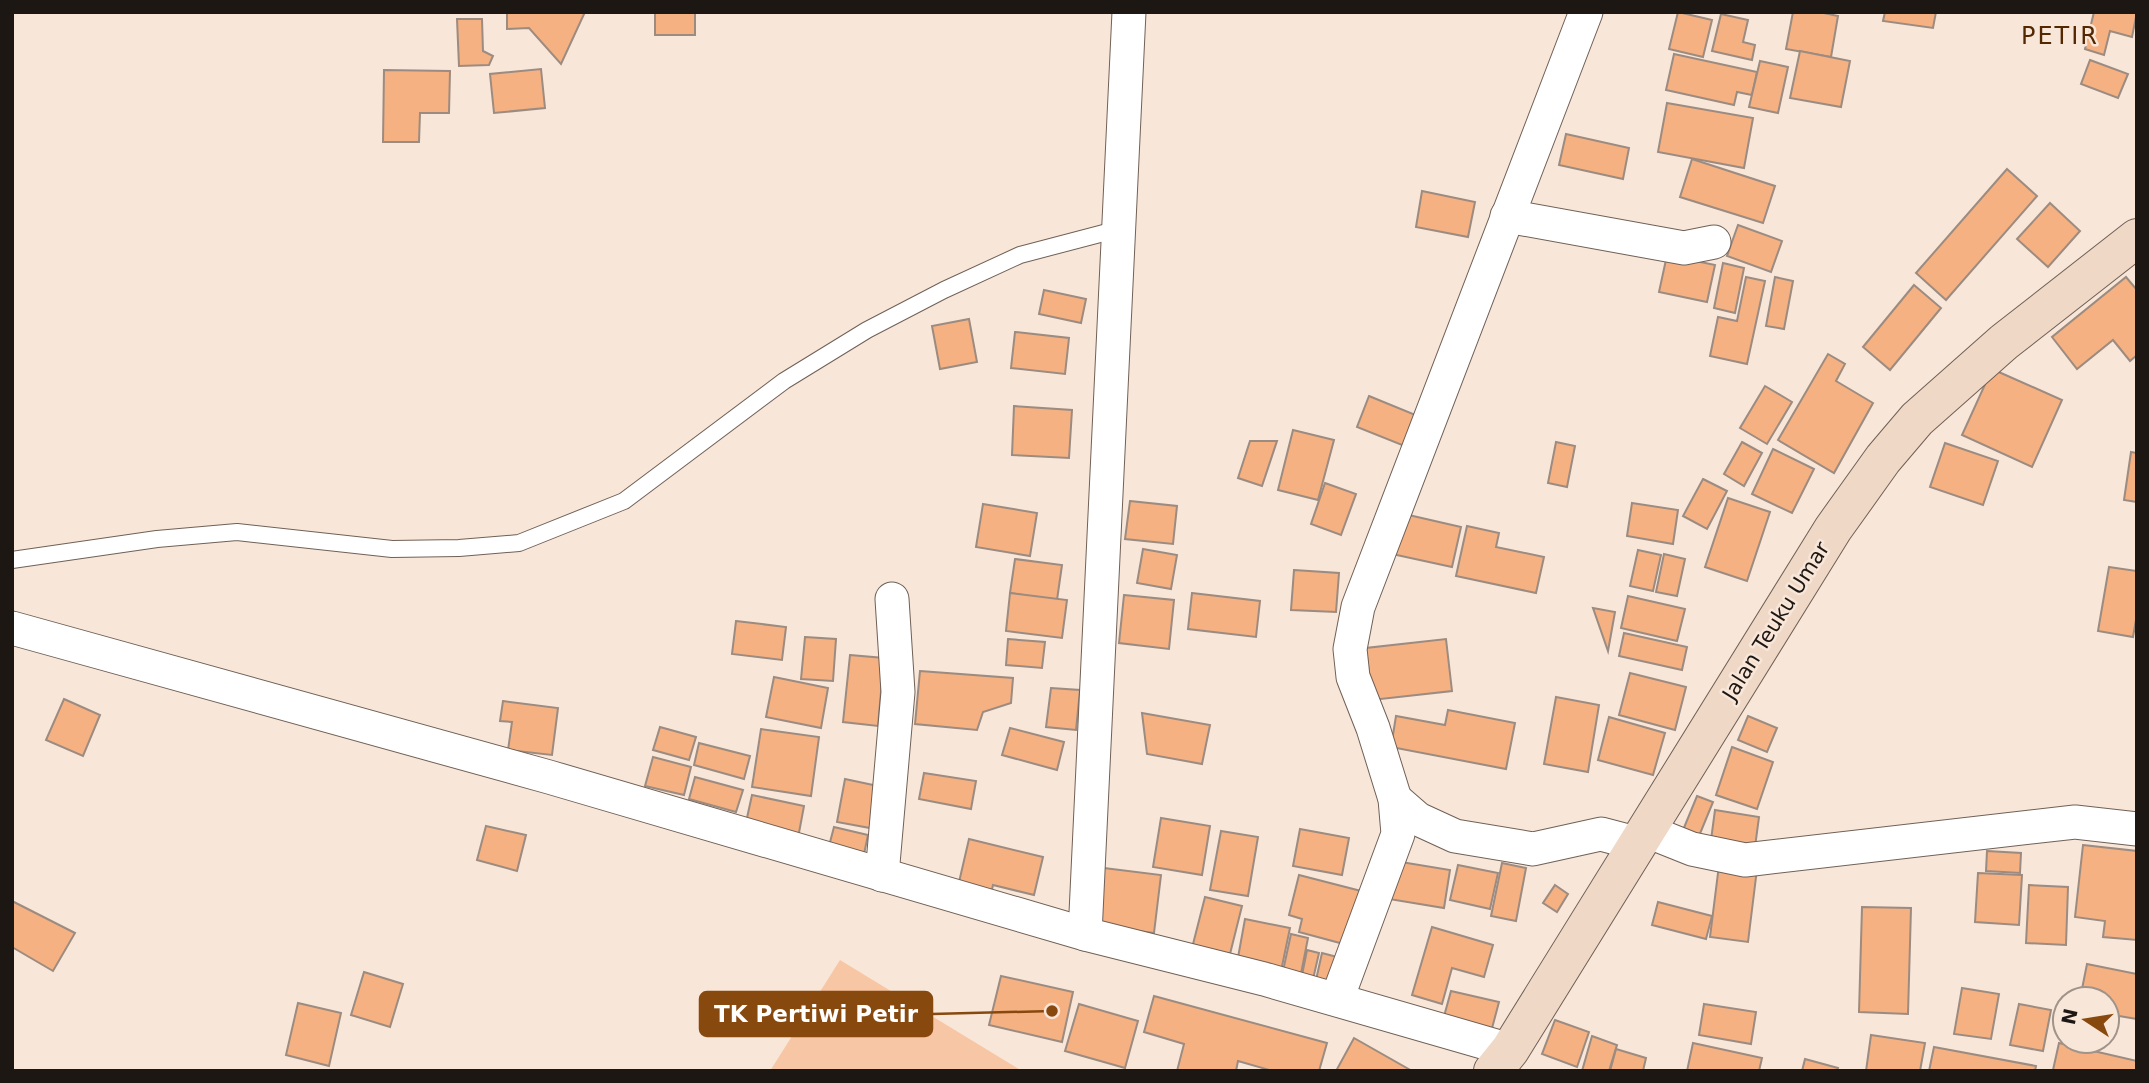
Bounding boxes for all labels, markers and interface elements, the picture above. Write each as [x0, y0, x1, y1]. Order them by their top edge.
district label: PETIR [2021, 22, 2099, 50]
street label: Jalan Teuku Umar [1717, 537, 1835, 706]
north arrow [2051, 985, 2121, 1055]
callout: TK Pertiwi Petir [700, 992, 932, 1036]
text: TK Pertiwi Petir [714, 1001, 919, 1027]
text: N [2057, 1006, 2082, 1027]

